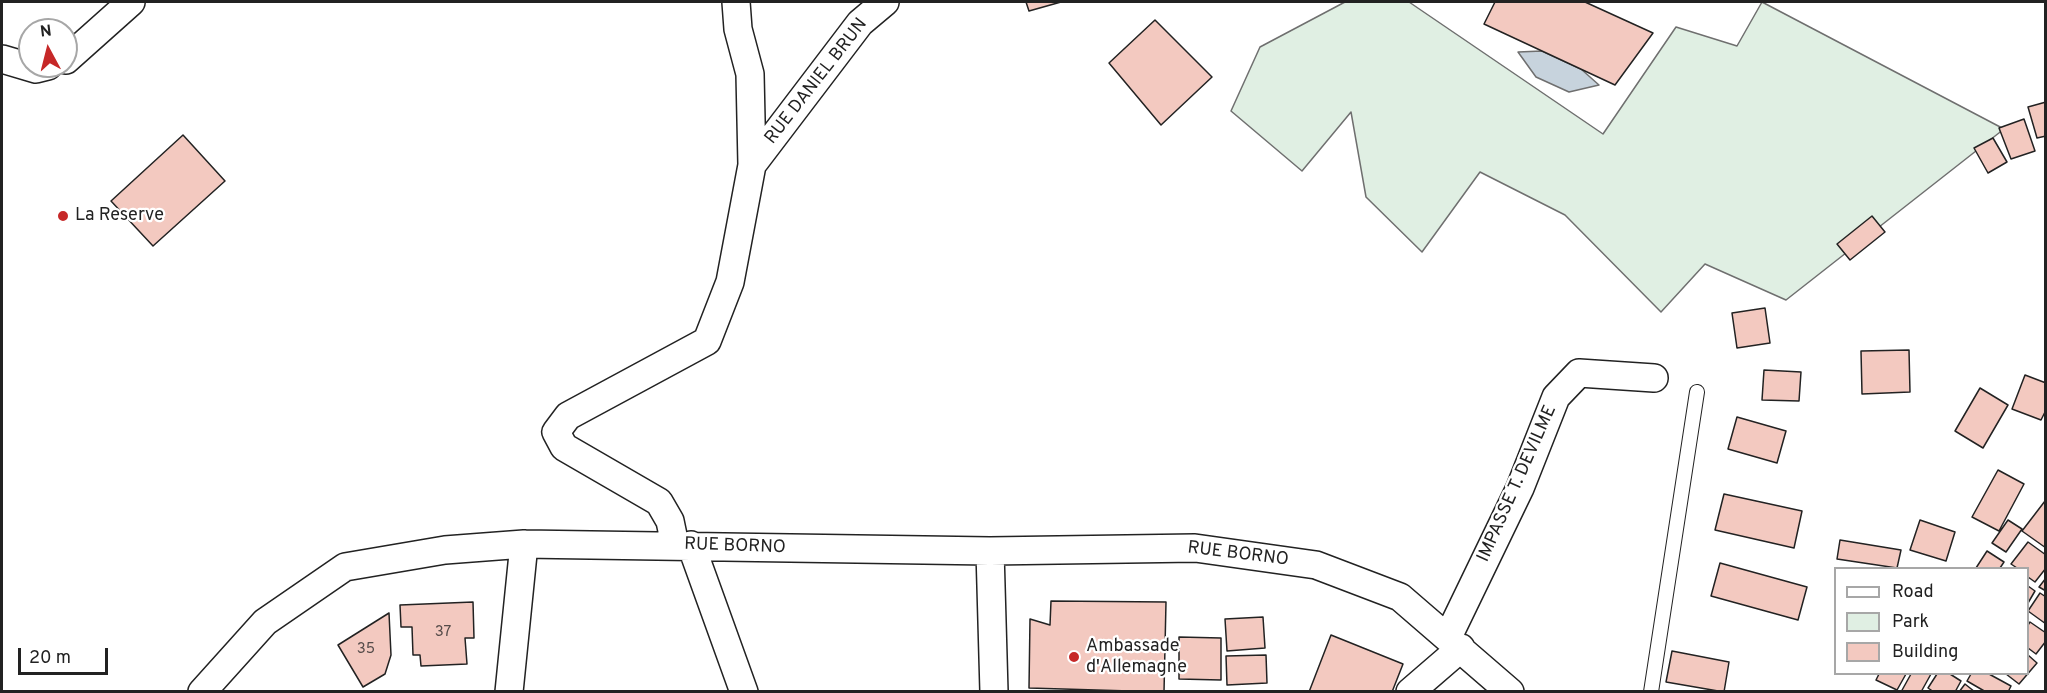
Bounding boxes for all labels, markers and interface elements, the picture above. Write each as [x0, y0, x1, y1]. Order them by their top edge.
street label: RUE DANIEL BRUN [761, 15, 873, 149]
north arrow [18, 18, 78, 78]
text: N [39, 21, 53, 43]
place label: La Reserve [75, 205, 164, 227]
marker: La Reserve [56, 209, 70, 223]
street label: IMPASSE T. DEVILME [1474, 402, 1562, 566]
street label: RUE BORNO [684, 534, 786, 560]
street label: RUE BORNO [1186, 538, 1290, 572]
legend [1834, 567, 2029, 675]
text: Road [1892, 581, 1934, 604]
text: Park [1892, 611, 1929, 634]
house number: 37 [435, 624, 451, 642]
scale bar [21, 636, 111, 674]
place label: Ambassade d'Allemagne [1086, 636, 1187, 678]
house number: 35 [357, 641, 375, 659]
text: Building [1892, 641, 1958, 664]
text: 20 m [29, 647, 71, 670]
marker: Ambassade d'Allemagne [1067, 650, 1081, 664]

